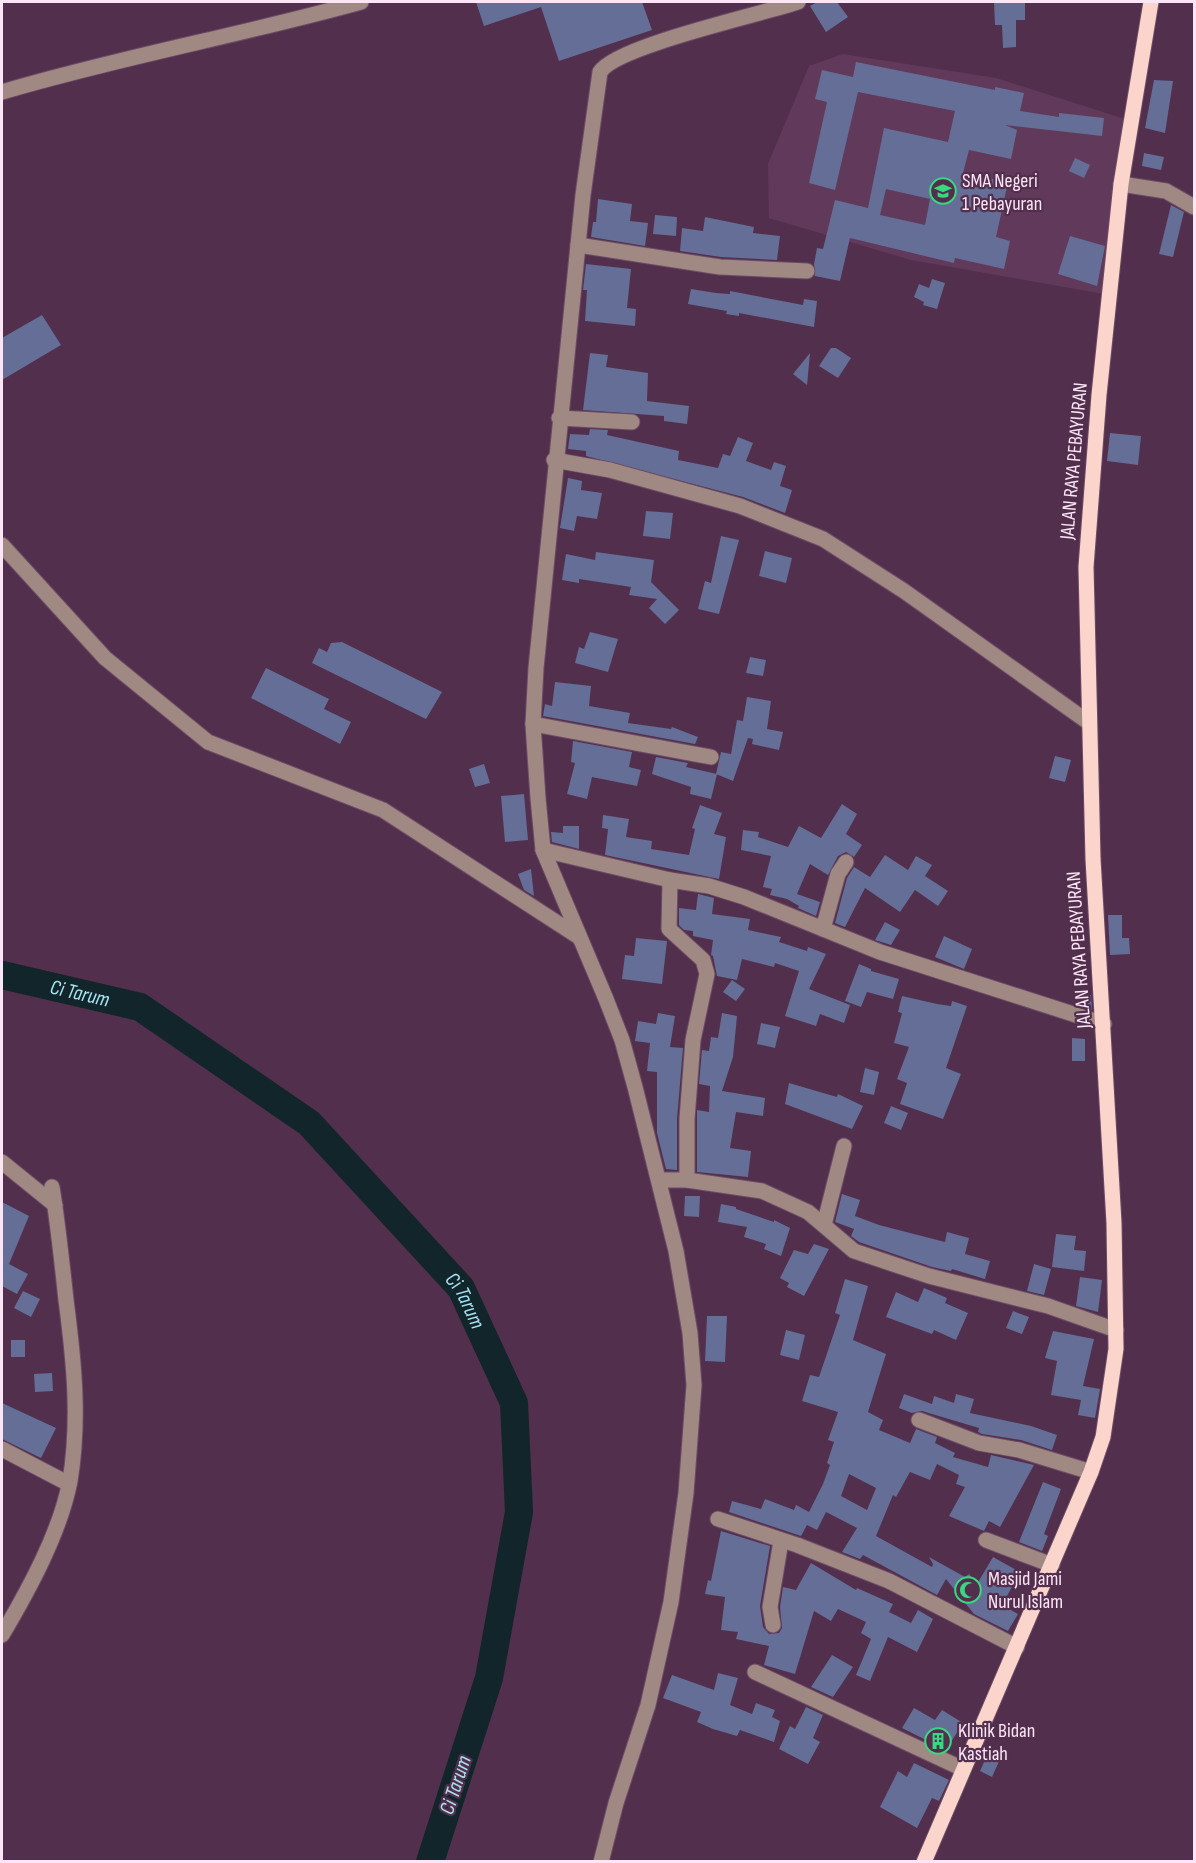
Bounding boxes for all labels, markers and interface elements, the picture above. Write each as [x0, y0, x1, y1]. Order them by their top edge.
place label: SMA Negeri 1 Pebayuran [962, 169, 1042, 216]
school or university icon: SMA Negeri 1 Pebayuran [928, 176, 958, 206]
street label: JALAN RAYA PEBAYURAN [1055, 382, 1093, 542]
street label: JALAN RAYA PEBAYURAN [1062, 871, 1097, 1030]
water label: Ci Tarum [48, 975, 112, 1013]
water label: Ci Tarum [440, 1267, 490, 1333]
place label: Masjid Jami Nurul Islam [988, 1567, 1063, 1614]
mosque icon: Masjid Jami Nurul Islam [953, 1575, 983, 1605]
place label: Klinik Bidan Kastiah [958, 1719, 1035, 1766]
building icon: Klinik Bidan Kastiah [923, 1726, 953, 1756]
water label: Ci Tarum [434, 1753, 477, 1818]

